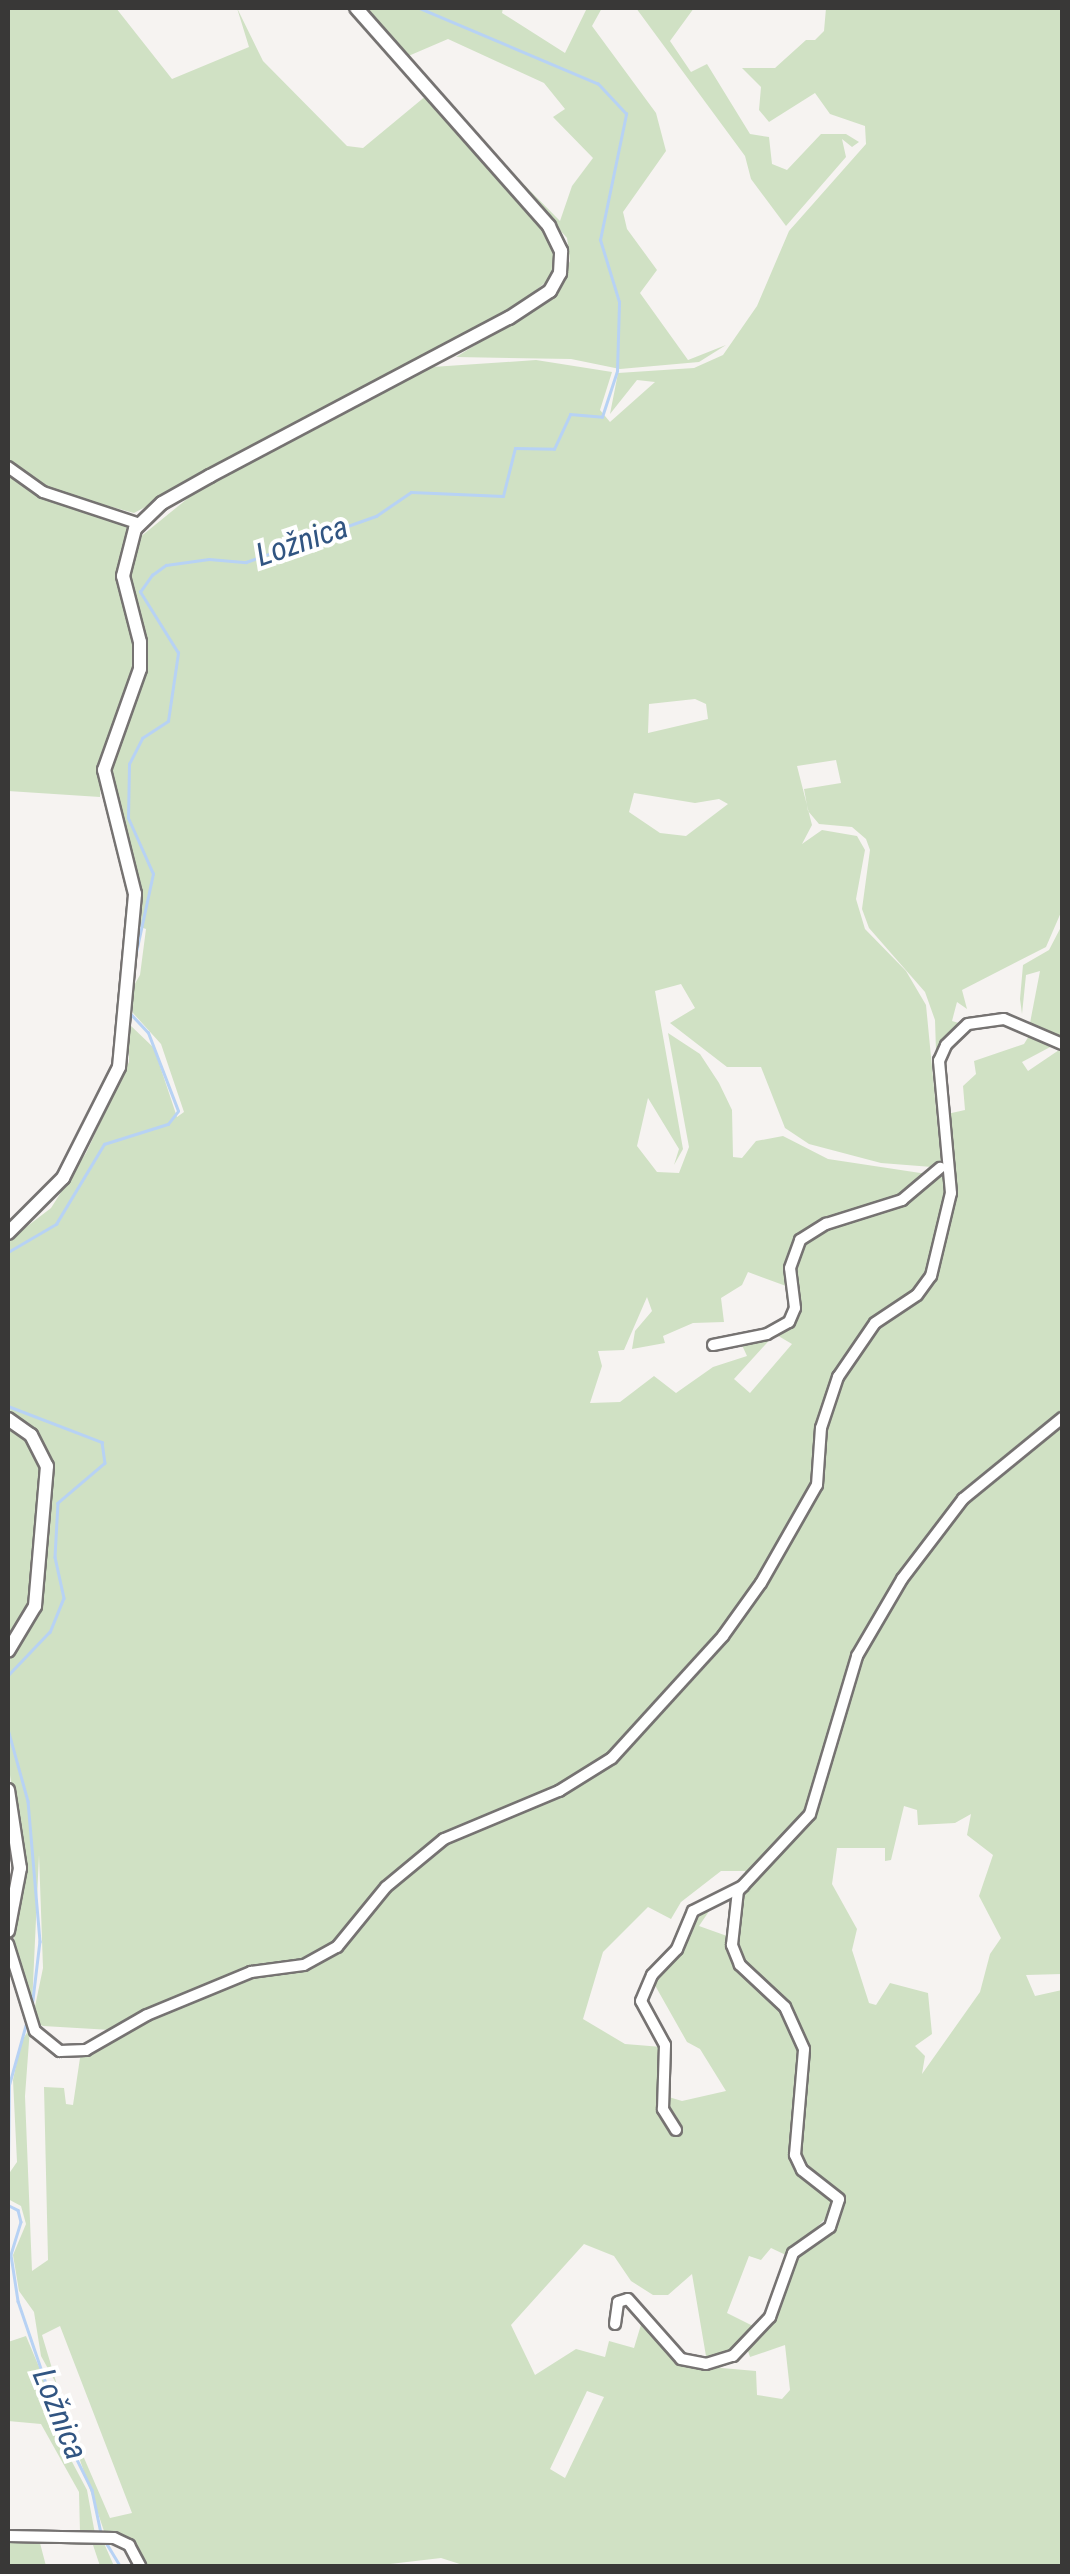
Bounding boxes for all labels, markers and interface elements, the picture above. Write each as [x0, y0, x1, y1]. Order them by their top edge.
water label: Ložnica [251, 507, 353, 575]
water label: Ložnica [24, 2363, 96, 2465]

